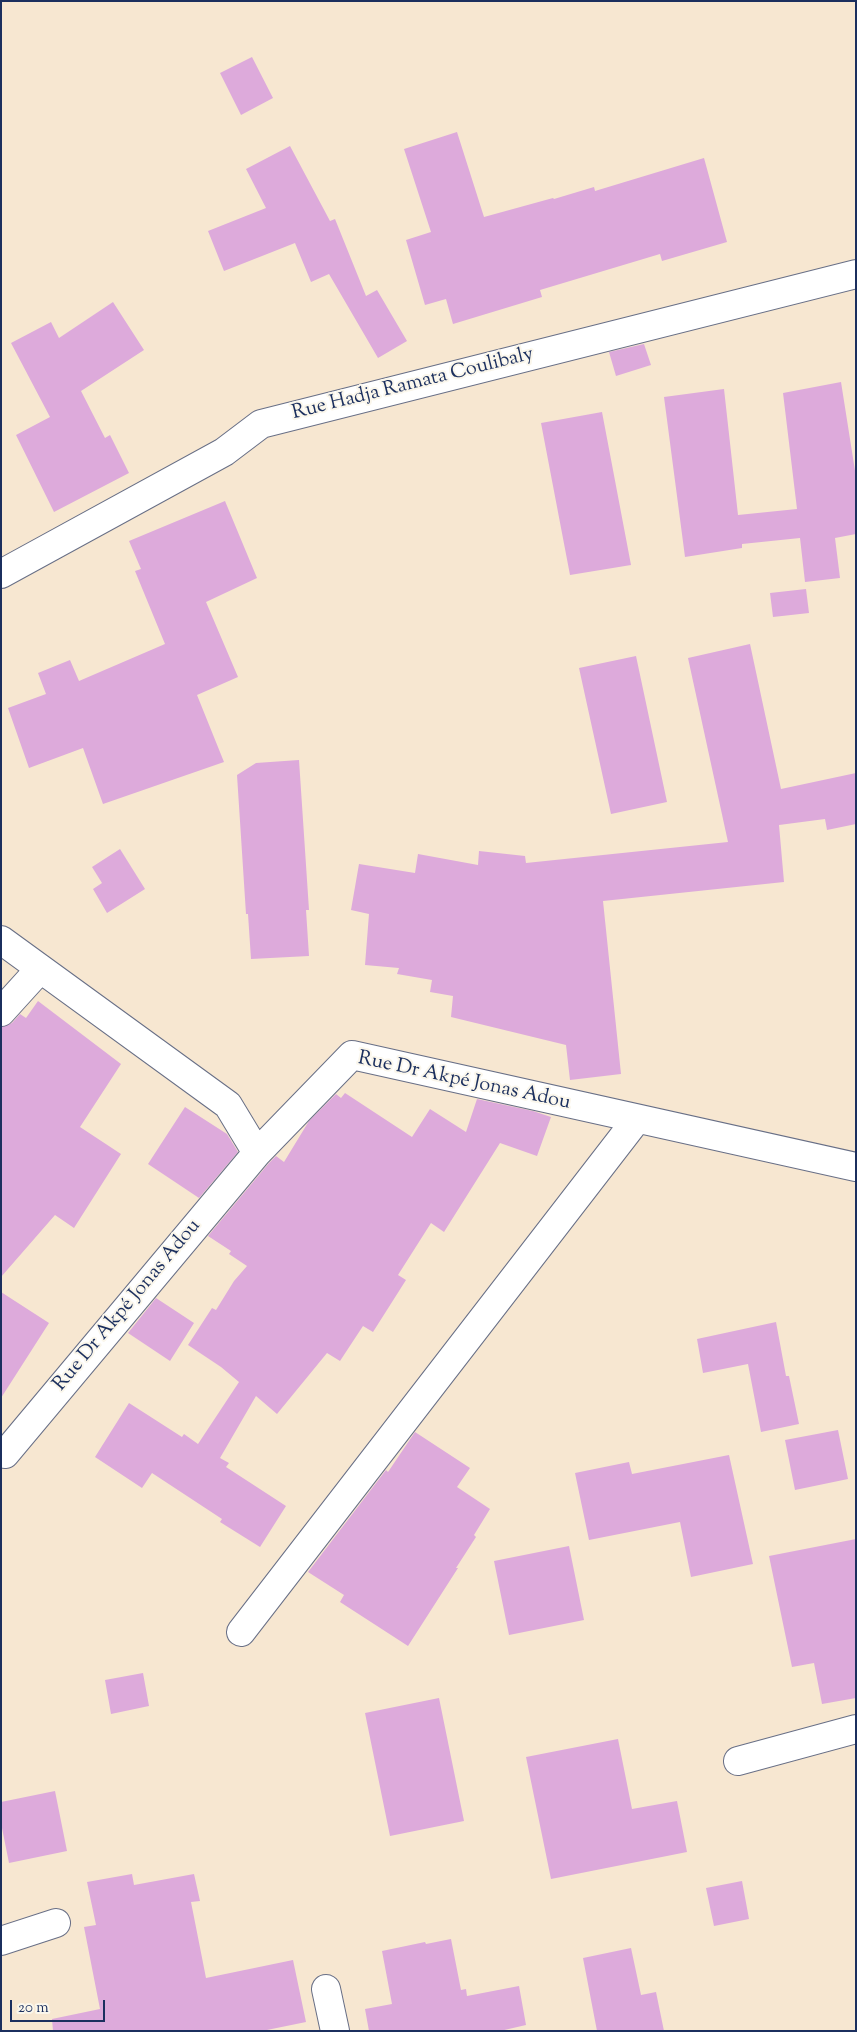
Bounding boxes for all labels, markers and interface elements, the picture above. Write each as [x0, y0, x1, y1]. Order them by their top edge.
street label: Rue Hadja Ramata Coulibaly [290, 343, 536, 427]
street label: Rue Dr Akpé Jonas Adou [355, 1048, 573, 1116]
street label: Rue Dr Akpé Jonas Adou [49, 1215, 207, 1397]
scale bar [12, 1990, 108, 2022]
text: 20 m [18, 1998, 49, 2019]

